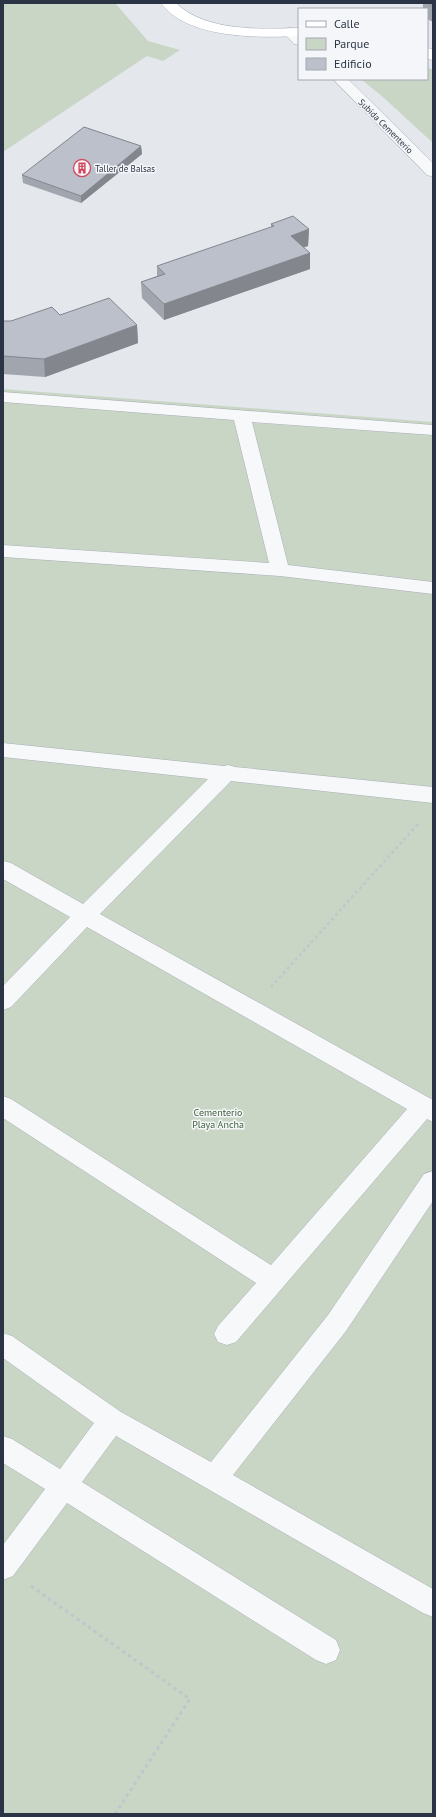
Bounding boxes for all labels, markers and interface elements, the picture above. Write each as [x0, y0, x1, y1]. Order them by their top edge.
legend [298, 8, 428, 80]
text: Calle [334, 16, 360, 31]
text: Parque [334, 36, 369, 51]
text: Edificio [334, 56, 372, 71]
street label: Subida Cementerio [356, 96, 416, 156]
building icon: Taller de Balsas [72, 158, 92, 178]
place label: Taller de Balsas [95, 163, 155, 174]
park label: Cementerio Playa Ancha [192, 1106, 244, 1131]

